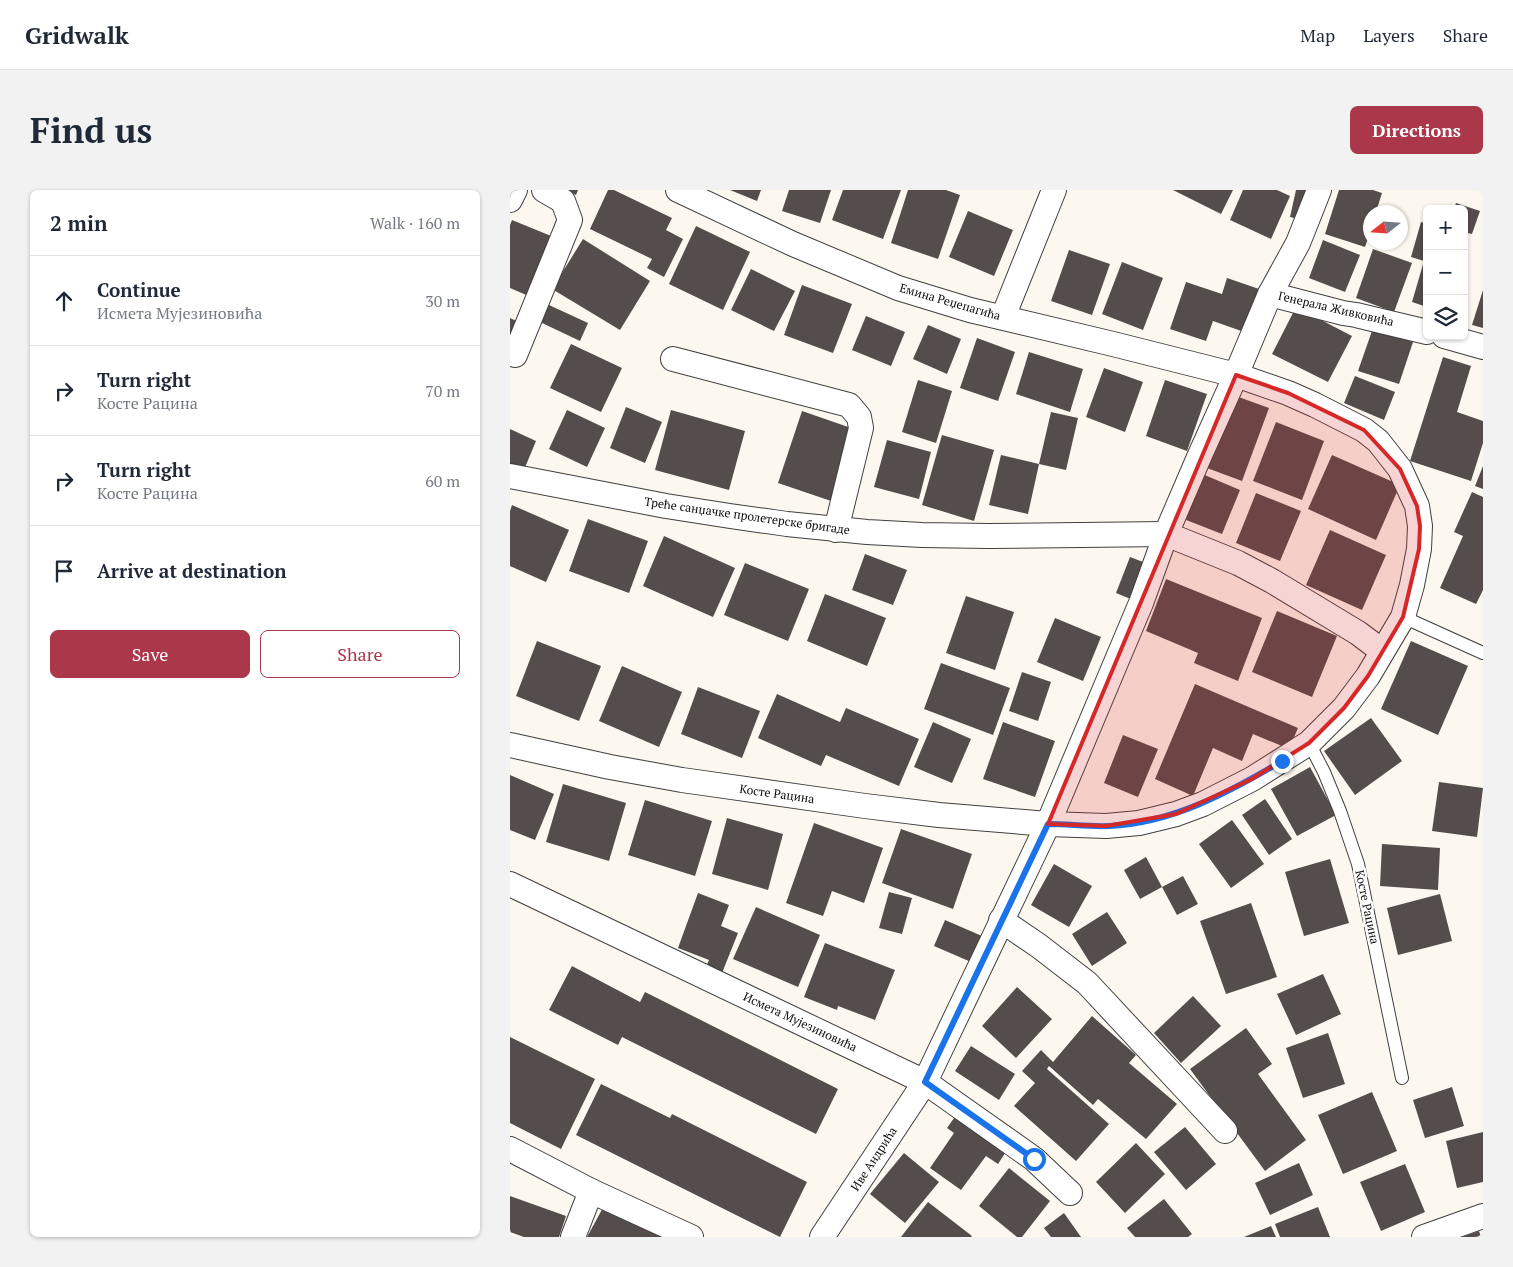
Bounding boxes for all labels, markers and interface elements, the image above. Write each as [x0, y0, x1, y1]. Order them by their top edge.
text: Gridwalk [25, 19, 129, 51]
text: Map [1300, 23, 1335, 47]
text: Layers [1363, 23, 1415, 47]
text: Share [1443, 23, 1488, 47]
button: Directions [1350, 106, 1483, 154]
text: Find us [30, 107, 152, 153]
north arrow [1363, 205, 1408, 250]
map controls [1423, 205, 1468, 340]
button: + [1423, 205, 1468, 250]
text: 2 min [50, 209, 107, 237]
text: Walk · 160 m [370, 212, 460, 234]
button: − [1423, 250, 1468, 295]
text: Continue [97, 277, 181, 302]
street label: Емина Реџепагића [898, 280, 1002, 323]
icon: ahead [50, 287, 78, 315]
street label: Генерала Живковића [1277, 288, 1395, 329]
text: 30 m [425, 290, 460, 312]
button: layers [1423, 295, 1468, 340]
text: Исмета Мујезиновића [97, 302, 262, 324]
text: Turn right [97, 367, 191, 392]
icon: right [50, 377, 78, 405]
text: 70 m [425, 380, 460, 402]
text: Косте Рацина [97, 392, 198, 414]
text: Turn right [97, 457, 191, 482]
icon: right [50, 467, 78, 495]
text: 60 m [425, 470, 460, 492]
text: Косте Рацина [97, 482, 198, 504]
street label: Треће санџачке пролетерске бригаде [643, 494, 851, 537]
icon: arrive [50, 557, 78, 585]
text: Arrive at destination [97, 558, 286, 583]
button: Save [50, 630, 250, 678]
button: Share [260, 630, 460, 678]
route end [1271, 750, 1294, 773]
street label: Косте Рацина [739, 781, 816, 806]
street label: Косте Рацина [1352, 868, 1383, 945]
street label: Исмета Мујезиновића [741, 989, 860, 1055]
street label: Иве Андрића [847, 1124, 900, 1194]
route start [1023, 1148, 1046, 1171]

